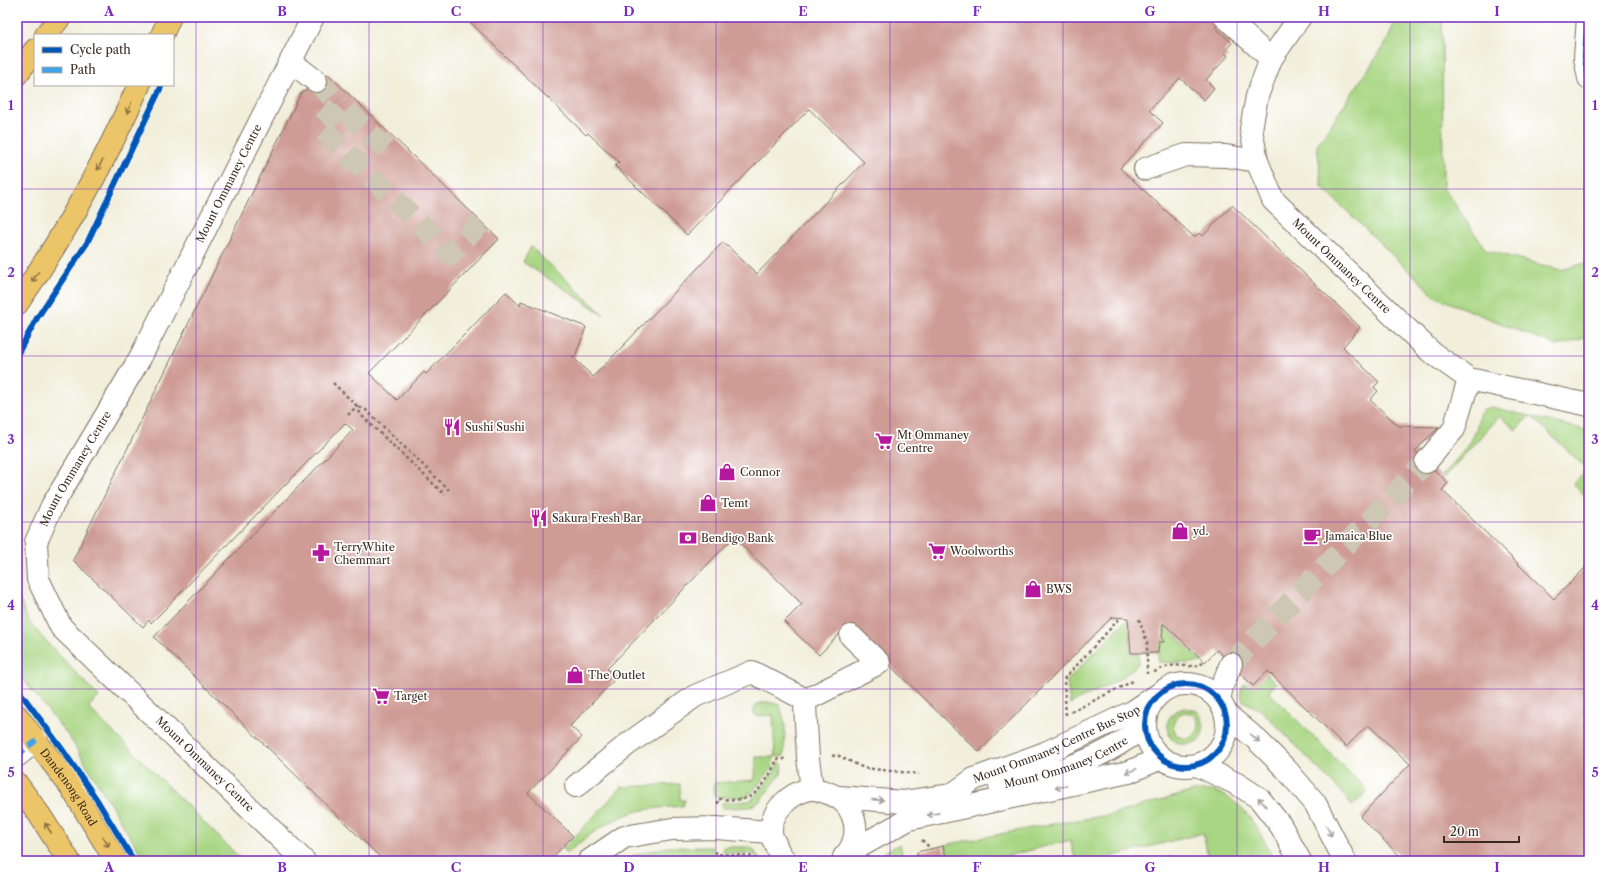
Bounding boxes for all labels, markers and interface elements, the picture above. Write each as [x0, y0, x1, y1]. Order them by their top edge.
text: A [103, 3, 115, 19]
text: B [277, 3, 287, 19]
text: C [451, 3, 461, 19]
text: D [623, 3, 635, 19]
text: E [798, 3, 808, 19]
text: F [973, 3, 982, 19]
text: G [1144, 3, 1156, 19]
text: H [1318, 3, 1330, 19]
text: I [1494, 3, 1500, 19]
legend [34, 34, 174, 86]
text: Cycle path [70, 42, 131, 57]
text: Path [70, 62, 96, 77]
text: 1 [8, 97, 14, 113]
text: 1 [1592, 97, 1598, 113]
one-way arrow [125, 101, 132, 113]
street label: Mount Ommaney Centre [193, 122, 265, 245]
one-way arrow [96, 158, 104, 170]
street label: Mount Ommaney Centre [1289, 215, 1394, 317]
text: 2 [7, 264, 15, 280]
text: 2 [1591, 264, 1599, 280]
one-way arrow [31, 271, 39, 282]
street label: Mount Ommaney Centre [37, 408, 114, 529]
restaurant icon: Sushi Sushi [442, 417, 462, 437]
place label: Sushi Sushi [465, 420, 525, 434]
place label: Mt Ommaney Centre [897, 428, 970, 455]
text: 3 [7, 431, 15, 447]
supermarket icon: Mt Ommaney Centre [874, 431, 894, 451]
text: 3 [1591, 431, 1599, 447]
shop icon: Connor [717, 462, 737, 482]
place label: Connor [740, 465, 781, 479]
shop icon: Temt [698, 493, 718, 513]
place label: Temt [721, 496, 749, 510]
restaurant icon: Sakura Fresh Bar [529, 508, 549, 528]
place label: Sakura Fresh Bar [552, 511, 642, 525]
shop icon: yd. [1170, 521, 1190, 541]
place label: yd. [1192, 524, 1209, 538]
cafe icon: Jamaica Blue [1302, 526, 1322, 546]
bank icon: Bendigo Bank [678, 528, 698, 548]
place label: Jamaica Blue [1323, 529, 1392, 543]
place label: Bendigo Bank [701, 531, 775, 545]
place label: TerryWhite Chemmart [334, 540, 395, 567]
supermarket icon: Woolworths [927, 541, 947, 561]
pharmacy icon: TerryWhite Chemmart [311, 543, 331, 563]
place label: Woolworths [949, 544, 1014, 558]
shop icon: BWS [1023, 579, 1043, 599]
place label: BWS [1046, 582, 1072, 596]
text: 4 [7, 597, 15, 613]
text: 4 [1591, 597, 1599, 613]
shop icon: The Outlet [565, 665, 585, 685]
place label: The Outlet [588, 668, 645, 682]
supermarket icon: Target [371, 686, 391, 706]
place label: Target [394, 689, 427, 703]
street label: Mount Ommaney Centre Bus Stop [971, 701, 1141, 787]
street label: Mount Ommaney Centre [153, 713, 257, 815]
street label: Mount Ommaney Centre [1001, 731, 1129, 791]
one-way arrow [1249, 734, 1260, 743]
street label: Dandenong Road [37, 746, 100, 829]
text: 5 [7, 764, 15, 780]
text: 5 [1591, 764, 1599, 780]
one-way arrow [1125, 768, 1137, 776]
one-way arrow [1054, 784, 1067, 792]
one-way arrow [871, 796, 884, 803]
one-way arrow [1257, 797, 1267, 807]
one-way arrow [927, 811, 940, 819]
scale bar [1444, 818, 1519, 844]
one-way arrow [44, 822, 52, 834]
text: 20 m [1450, 824, 1479, 839]
one-way arrow [1326, 825, 1334, 837]
one-way arrow [102, 836, 110, 848]
text: A [103, 859, 115, 875]
text: B [277, 859, 287, 875]
text: C [451, 859, 461, 875]
text: D [623, 859, 635, 875]
text: E [798, 859, 808, 875]
text: F [973, 859, 982, 875]
text: G [1144, 859, 1156, 875]
text: H [1318, 859, 1330, 875]
text: I [1494, 859, 1500, 875]

